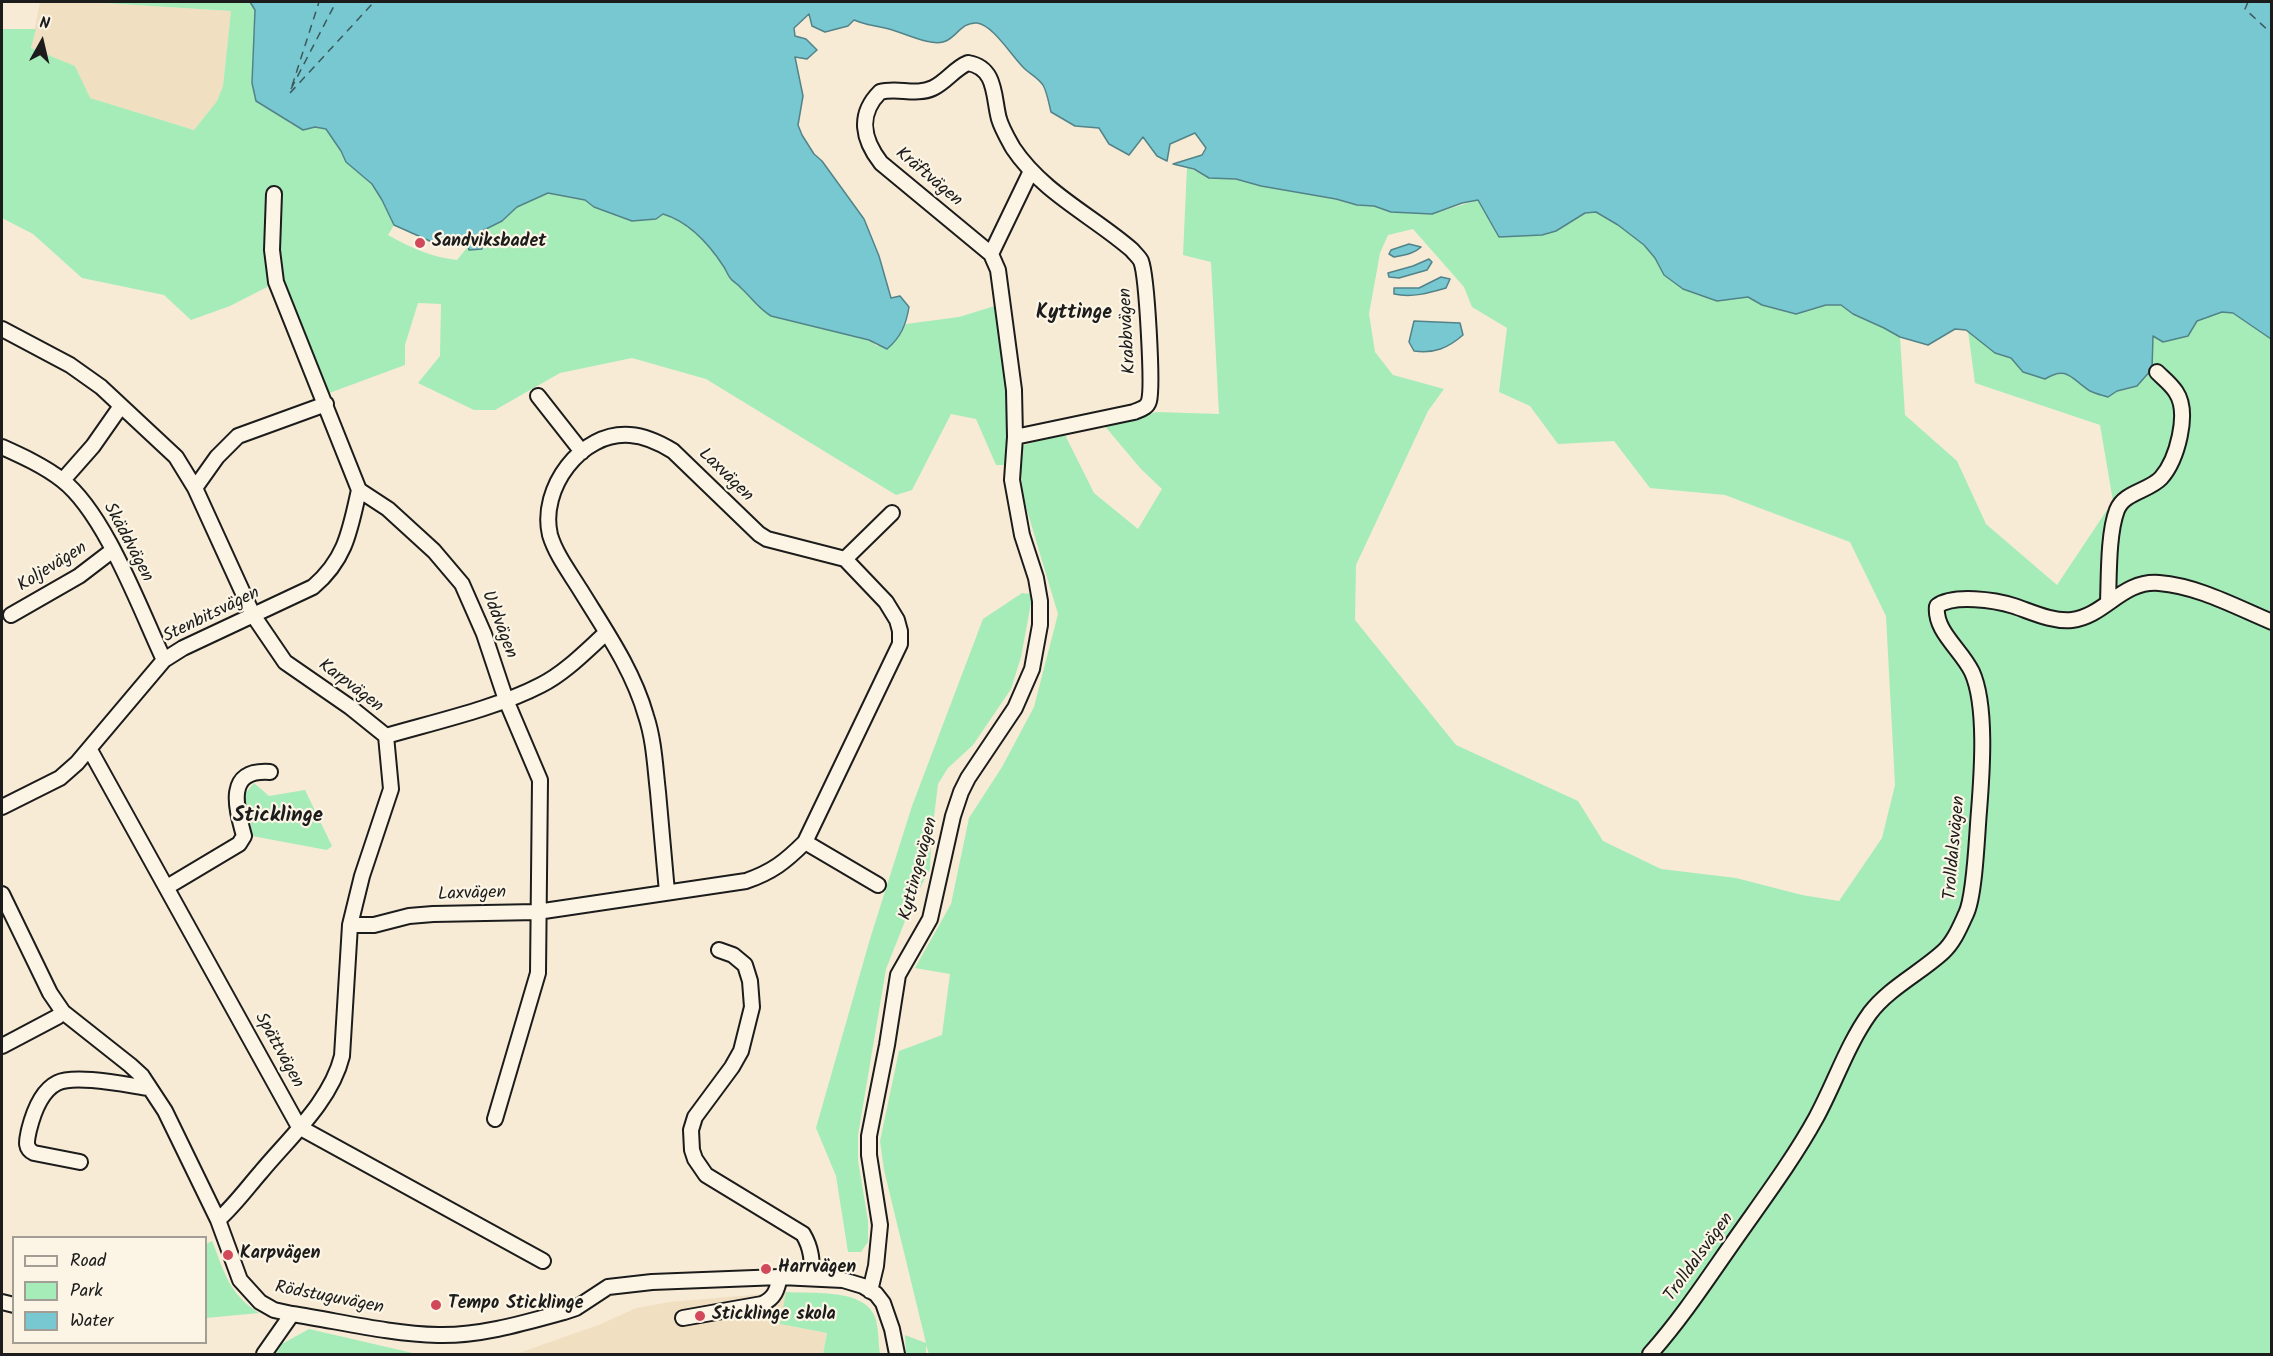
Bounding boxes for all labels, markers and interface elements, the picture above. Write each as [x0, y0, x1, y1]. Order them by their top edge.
text: N [38, 11, 51, 37]
north arrow [12, 12, 72, 72]
street label: Kräftvägen [890, 144, 966, 212]
place label: Sandviksbadet [432, 232, 546, 254]
marker: Sandviksbadet [413, 236, 427, 250]
street label: Krabbvägen [1116, 287, 1142, 375]
district label: Kyttinge [1036, 303, 1112, 327]
street label: Laxvägen [693, 445, 757, 507]
street label: Skäddvägen [97, 500, 157, 586]
street label: Koljevägen [14, 538, 92, 598]
street label: Stenbitsvägen [160, 583, 264, 649]
street label: Uddvägen [475, 588, 521, 662]
street label: Karpvägen [313, 656, 387, 718]
street label: Trolldalsvägen [1941, 795, 1971, 901]
district label: Sticklinge [233, 804, 323, 830]
street label: Kyttingevägen [896, 815, 944, 923]
street label: Laxvägen [437, 883, 507, 907]
street label: Spättvägen [248, 1009, 308, 1093]
street label: Trolldalsvägen [1661, 1209, 1739, 1307]
legend [12, 1236, 207, 1344]
place label: Karpvägen [240, 1244, 321, 1266]
text: Road [70, 1247, 106, 1276]
marker: Karpvägen [221, 1248, 235, 1262]
place label: Harrvägen [778, 1258, 856, 1280]
marker: Harrvägen [759, 1262, 773, 1276]
text: Park [70, 1277, 103, 1306]
street label: Rödstuguvägen [273, 1278, 385, 1320]
place label: Tempo Sticklinge [448, 1294, 583, 1316]
marker: Tempo Sticklinge [429, 1298, 443, 1312]
place label: Sticklinge skola [712, 1305, 836, 1327]
text: Water [70, 1307, 114, 1336]
marker: Sticklinge skola [693, 1309, 707, 1323]

